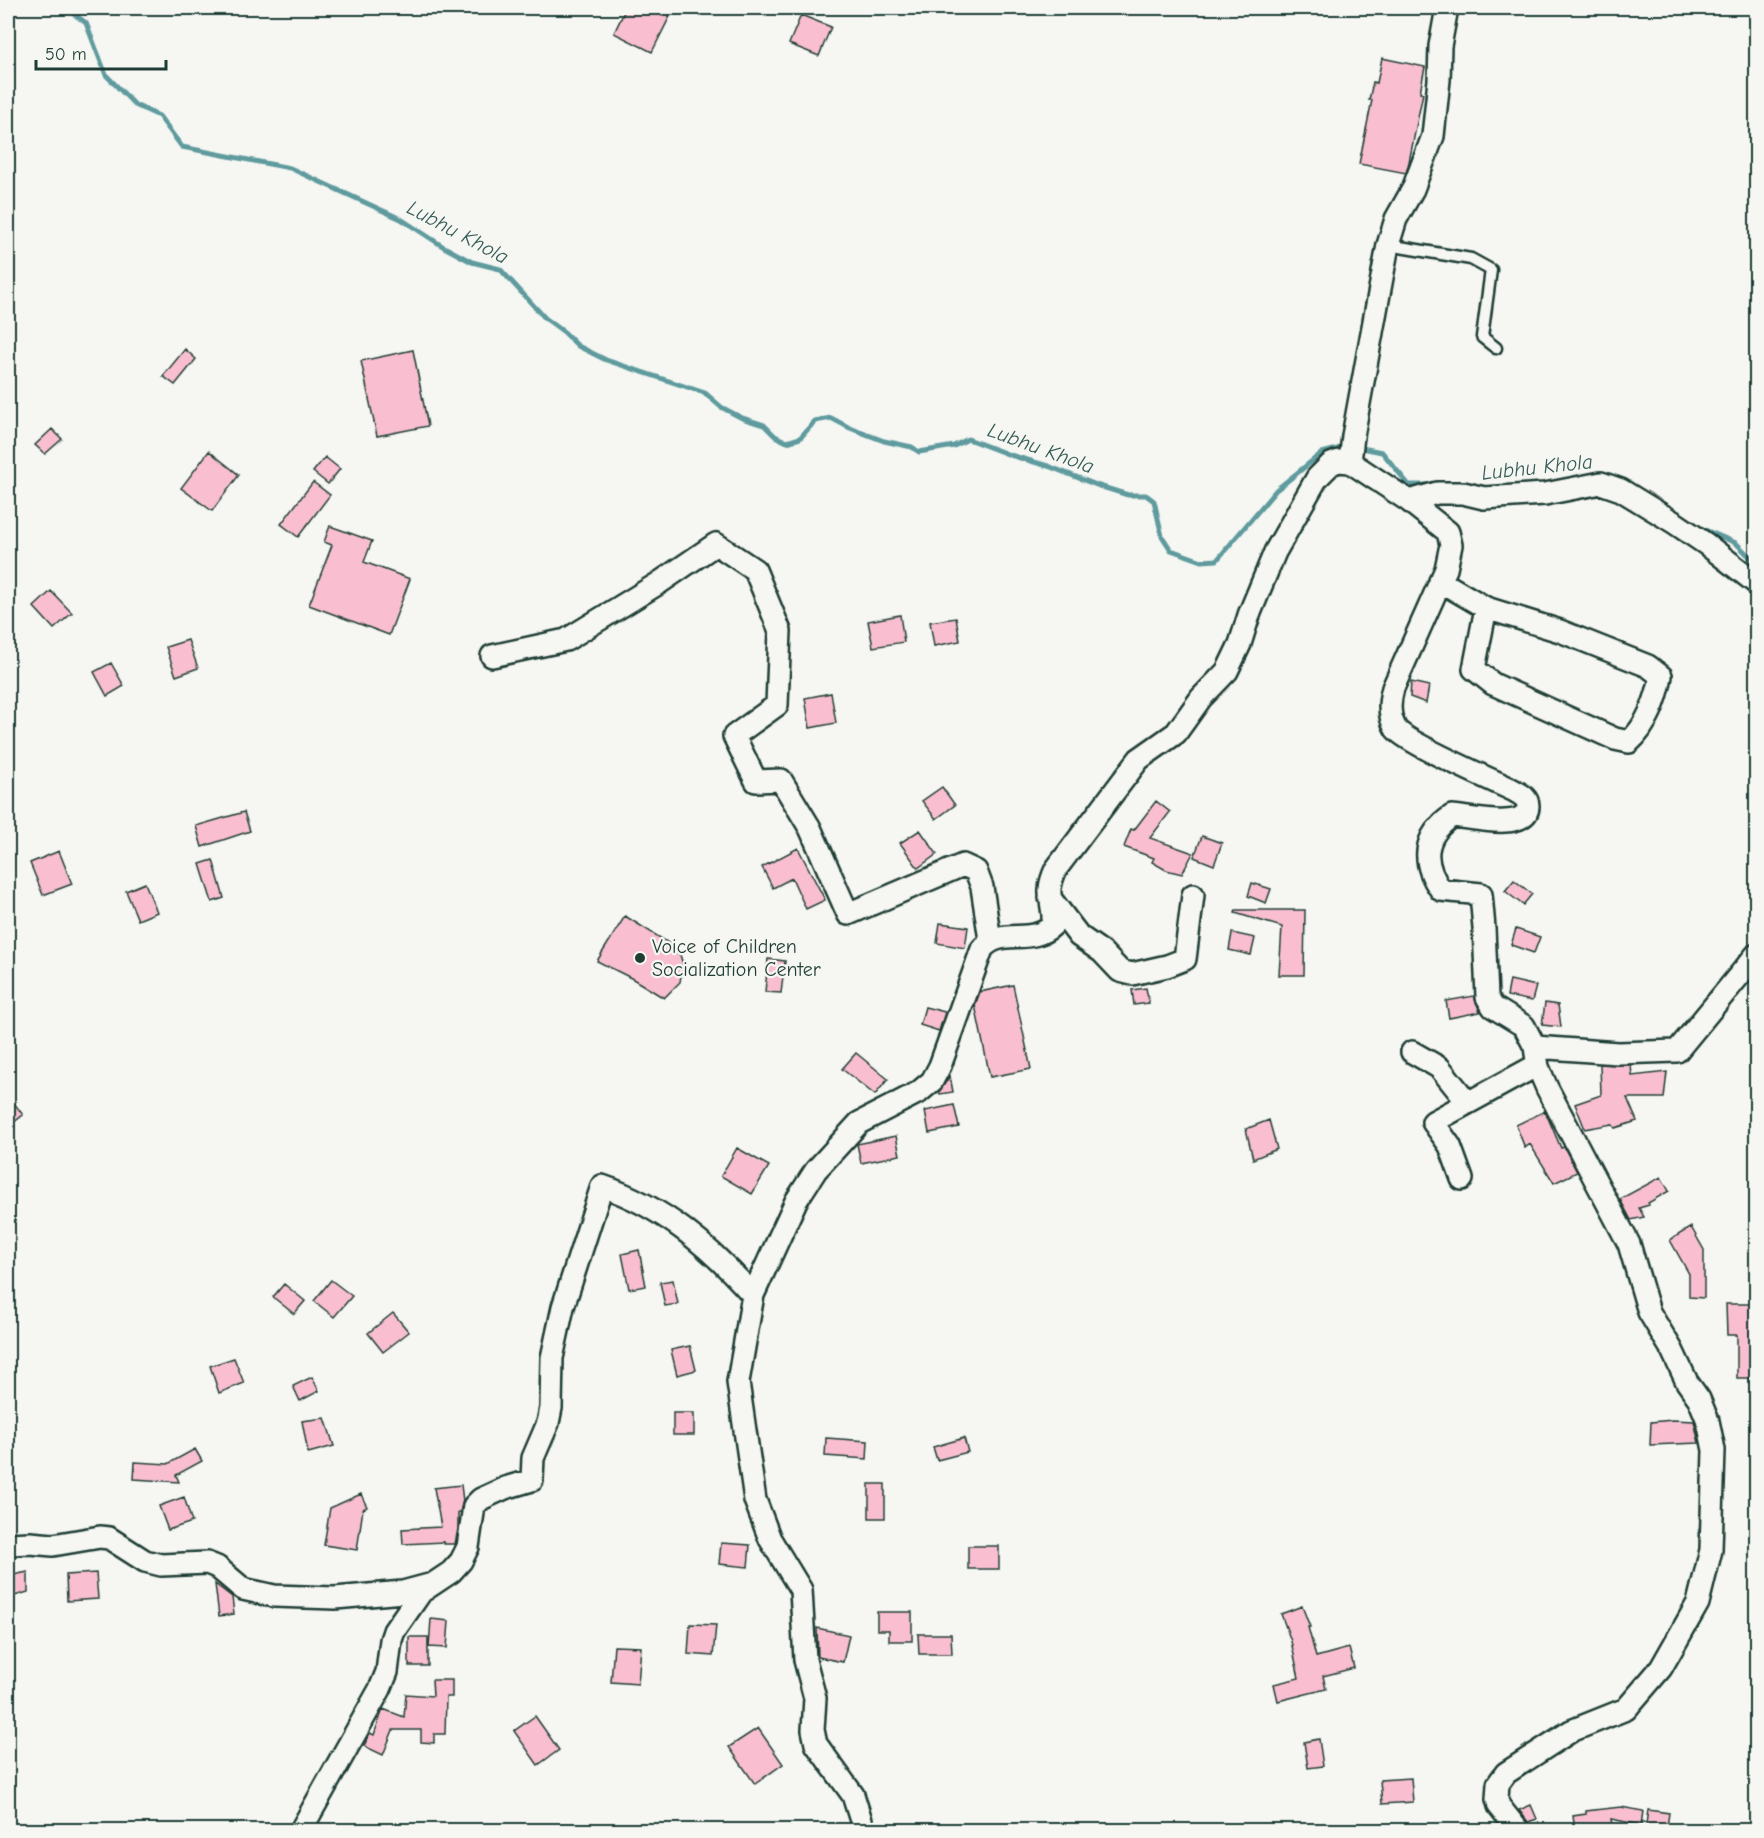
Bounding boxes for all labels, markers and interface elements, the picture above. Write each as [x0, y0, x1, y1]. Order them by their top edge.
scale bar [36, 33, 166, 71]
text: 50 m [45, 44, 87, 65]
water label: Lubhu Khola [403, 195, 513, 269]
water label: Lubhu Khola [985, 418, 1098, 478]
water label: Lubhu Khola [1480, 449, 1594, 485]
place label: Voice of Children Socialization Center [652, 935, 821, 981]
marker: Voice of Children Socialization Center [633, 951, 647, 965]

